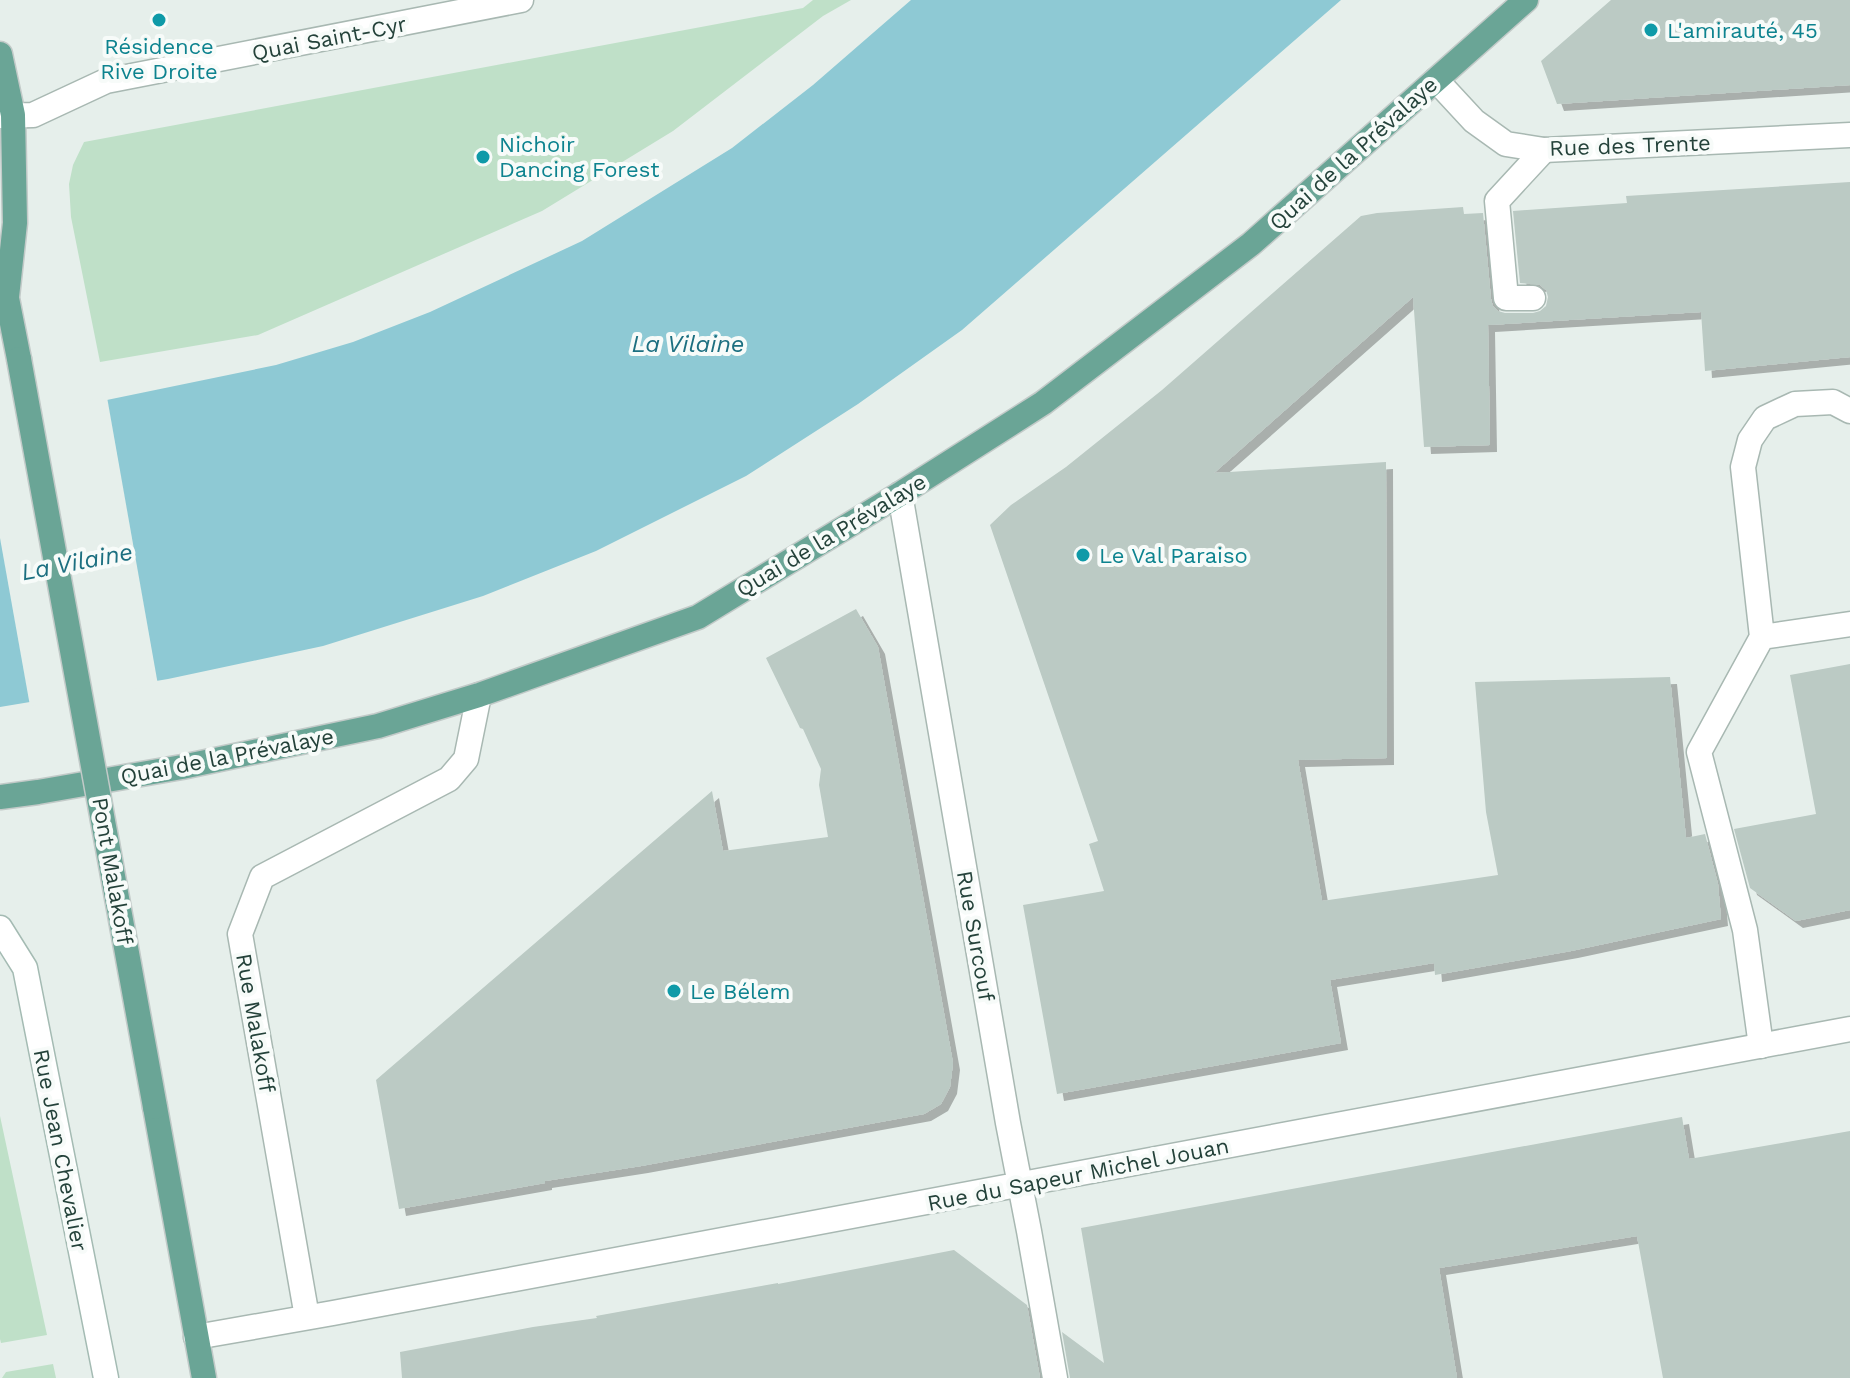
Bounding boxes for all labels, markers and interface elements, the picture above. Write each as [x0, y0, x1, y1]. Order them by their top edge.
marker: Résidence Rive Droite [150, 11, 168, 29]
street label: Quai Saint-Cyr [250, 11, 409, 66]
place label: L'amirauté, 45 [1667, 18, 1818, 43]
marker: L'amirauté, 45 [1642, 21, 1660, 39]
place label: Résidence Rive Droite [100, 34, 218, 84]
street label: Quai de la Prévalaye [1264, 72, 1442, 235]
street label: Rue des Trente [1549, 130, 1711, 161]
place label: Nichoir Dancing Forest [499, 132, 659, 182]
marker: Nichoir Dancing Forest [474, 148, 492, 166]
water label: La Vilaine [632, 330, 744, 358]
street label: Quai de la Prévalaye [732, 469, 931, 602]
water label: La Vilaine [19, 537, 135, 587]
place label: Le Val Paraiso [1099, 543, 1248, 568]
marker: Le Val Paraiso [1074, 546, 1092, 564]
street label: Quai de la Prévalaye [118, 724, 336, 789]
street label: Pont Malakoff [87, 795, 138, 947]
street label: Rue Surcouf [952, 869, 999, 1004]
street label: Rue Malakoff [231, 952, 280, 1095]
place label: Le Bélem [690, 979, 790, 1004]
marker: Le Bélem [665, 982, 683, 1000]
street label: Rue Jean Chevalier [29, 1047, 92, 1253]
street label: Rue du Sapeur Michel Jouan [925, 1133, 1231, 1216]

